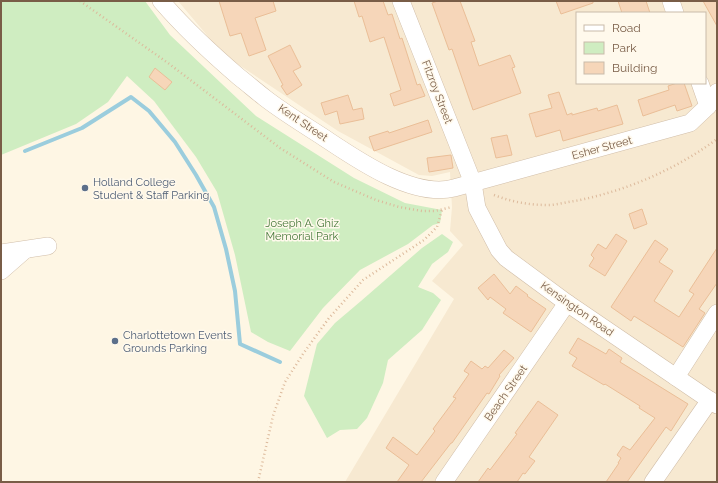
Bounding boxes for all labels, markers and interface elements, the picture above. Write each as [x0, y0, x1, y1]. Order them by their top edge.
legend [576, 12, 706, 84]
text: Road [612, 21, 641, 35]
text: Park [612, 41, 637, 55]
street label: Fitzroy Street [419, 58, 455, 126]
text: Building [612, 61, 658, 75]
street label: Kent Street [276, 102, 330, 144]
street label: Esher Street [570, 134, 634, 162]
place label: Holland College Student & Staff Parking [93, 176, 209, 202]
marker: Holland College Student & Staff Parking [80, 183, 90, 193]
park label: Joseph A. Ghiz Memorial Park [265, 217, 339, 243]
street label: Kensington Road [538, 279, 616, 339]
place label: Charlottetown Events Grounds Parking [123, 329, 232, 355]
marker: Charlottetown Events Grounds Parking [110, 336, 120, 346]
street label: Beach Street [482, 362, 530, 424]

